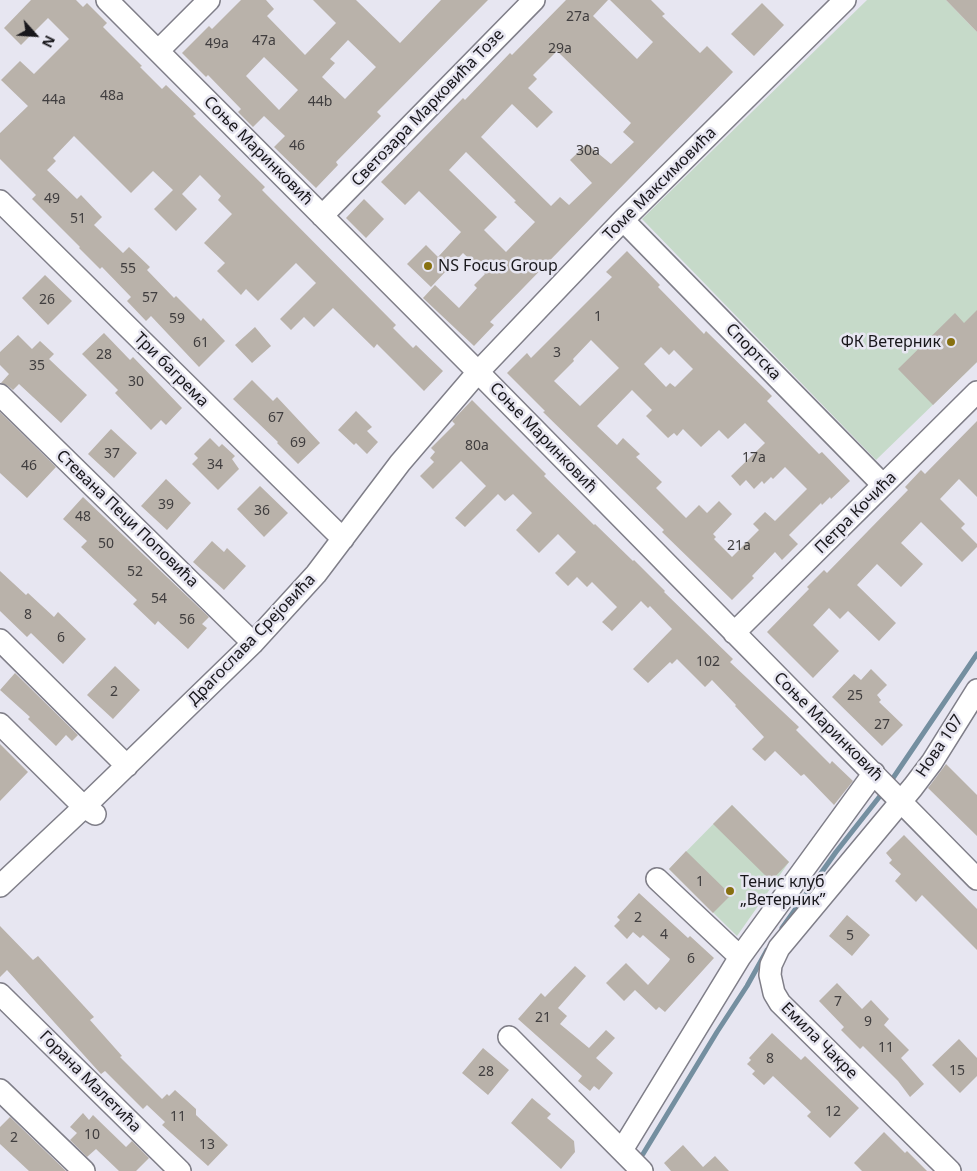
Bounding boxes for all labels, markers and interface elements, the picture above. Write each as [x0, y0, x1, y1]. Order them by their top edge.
house number: 27a [566, 9, 590, 25]
north arrow [10, 10, 60, 60]
street label: Светозара Марковића Тозе [348, 25, 508, 191]
text: N [38, 33, 60, 51]
house number: 47a [252, 33, 276, 49]
house number: 49a [205, 36, 229, 52]
house number: 29a [548, 41, 572, 57]
house number: 48a [100, 88, 124, 104]
house number: 44a [42, 92, 66, 108]
street label: Соње Маринковић [199, 92, 317, 210]
house number: 44b [308, 94, 332, 110]
street label: Томе Максимовића [599, 123, 721, 245]
house number: 46 [289, 138, 305, 154]
house number: 30a [576, 143, 600, 159]
house number: 49 [44, 191, 60, 207]
house number: 51 [70, 211, 86, 227]
place label: NS Focus Group [438, 256, 558, 276]
marker: NS Focus Group [422, 260, 434, 272]
house number: 55 [120, 261, 136, 277]
house number: 57 [142, 290, 158, 306]
house number: 26 [39, 292, 55, 308]
house number: 1 [594, 309, 602, 325]
house number: 59 [169, 311, 185, 327]
street label: Спортска [721, 320, 785, 384]
street label: Три багрема [130, 329, 212, 411]
place label: ФК Ветерник [841, 332, 941, 352]
house number: 61 [193, 335, 209, 351]
marker: ФК Ветерник [945, 336, 957, 348]
house number: 3 [553, 345, 561, 361]
house number: 28 [96, 347, 112, 363]
house number: 35 [29, 358, 45, 374]
house number: 30 [128, 374, 144, 390]
street label: Соње Маринковић [485, 379, 601, 497]
house number: 67 [268, 410, 284, 426]
house number: 69 [290, 435, 306, 451]
house number: 80a [465, 438, 489, 454]
street label: Стевана Пеци Поповића [52, 446, 202, 592]
house number: 37 [104, 446, 120, 462]
house number: 17a [742, 450, 766, 466]
house number: 34 [207, 457, 223, 473]
house number: 46 [21, 458, 37, 474]
street label: Петра Кочића [811, 468, 901, 558]
house number: 39 [158, 497, 174, 513]
house number: 36 [254, 503, 270, 519]
house number: 48 [75, 509, 91, 525]
house number: 50 [98, 536, 114, 552]
house number: 21a [727, 538, 751, 554]
house number: 52 [127, 564, 143, 580]
street label: Драгослава Срејовића [184, 570, 320, 710]
house number: 54 [151, 591, 167, 607]
house number: 8 [24, 607, 32, 623]
house number: 56 [179, 612, 195, 628]
house number: 6 [57, 630, 65, 646]
house number: 102 [696, 654, 720, 670]
street label: Соње Маринковић [769, 668, 887, 786]
house number: 2 [110, 684, 118, 700]
house number: 25 [847, 688, 863, 704]
street label: Нова 107 [912, 711, 968, 781]
house number: 27 [874, 717, 890, 733]
place label: Тенис клуб „Ветерник” [740, 872, 826, 910]
house number: 1 [696, 874, 704, 890]
marker: Тенис клуб „Ветерник” [724, 885, 736, 897]
house number: 2 [634, 910, 642, 926]
house number: 4 [660, 927, 668, 943]
house number: 5 [846, 928, 854, 944]
house number: 6 [687, 951, 695, 967]
house number: 7 [834, 994, 842, 1010]
street label: Емила Чакре [777, 999, 861, 1083]
house number: 21 [535, 1010, 551, 1026]
house number: 9 [864, 1014, 872, 1030]
street label: Горана Малетића [35, 1027, 145, 1137]
house number: 11 [878, 1040, 894, 1056]
house number: 8 [766, 1051, 774, 1067]
house number: 15 [949, 1063, 965, 1079]
house number: 28 [478, 1064, 494, 1080]
house number: 12 [825, 1104, 841, 1120]
house number: 11 [170, 1109, 186, 1125]
house number: 10 [84, 1127, 100, 1143]
house number: 2 [10, 1130, 18, 1146]
house number: 13 [199, 1137, 215, 1153]

